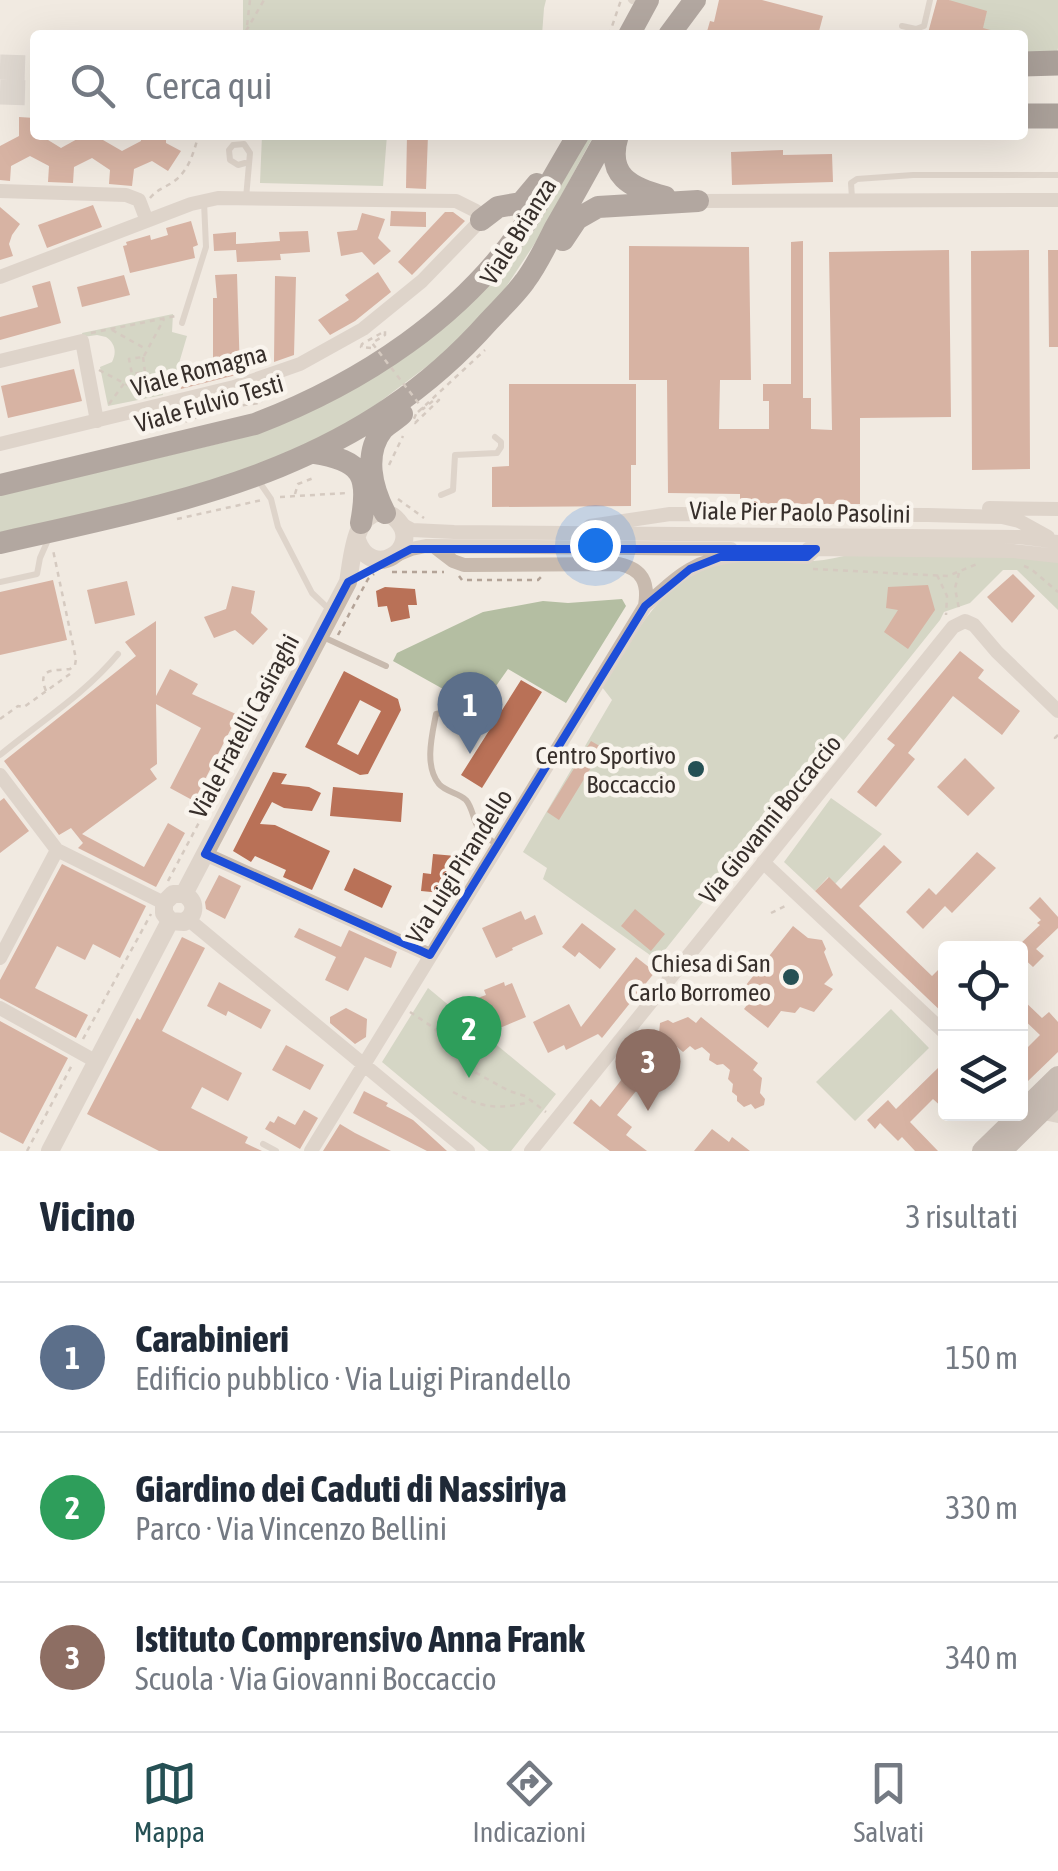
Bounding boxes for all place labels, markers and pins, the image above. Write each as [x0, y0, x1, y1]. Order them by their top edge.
pin: 1 [438, 672, 502, 754]
place label: Centro Sportivo Boccaccio [536, 741, 676, 798]
marker: Centro Sportivo Boccaccio [685, 758, 707, 780]
place label: Chiesa di San Carlo Borromeo [628, 949, 771, 1006]
marker: Chiesa di San Carlo Borromeo [780, 966, 802, 988]
pin: 2 [436, 996, 502, 1078]
pin: 3 [616, 1028, 680, 1111]

